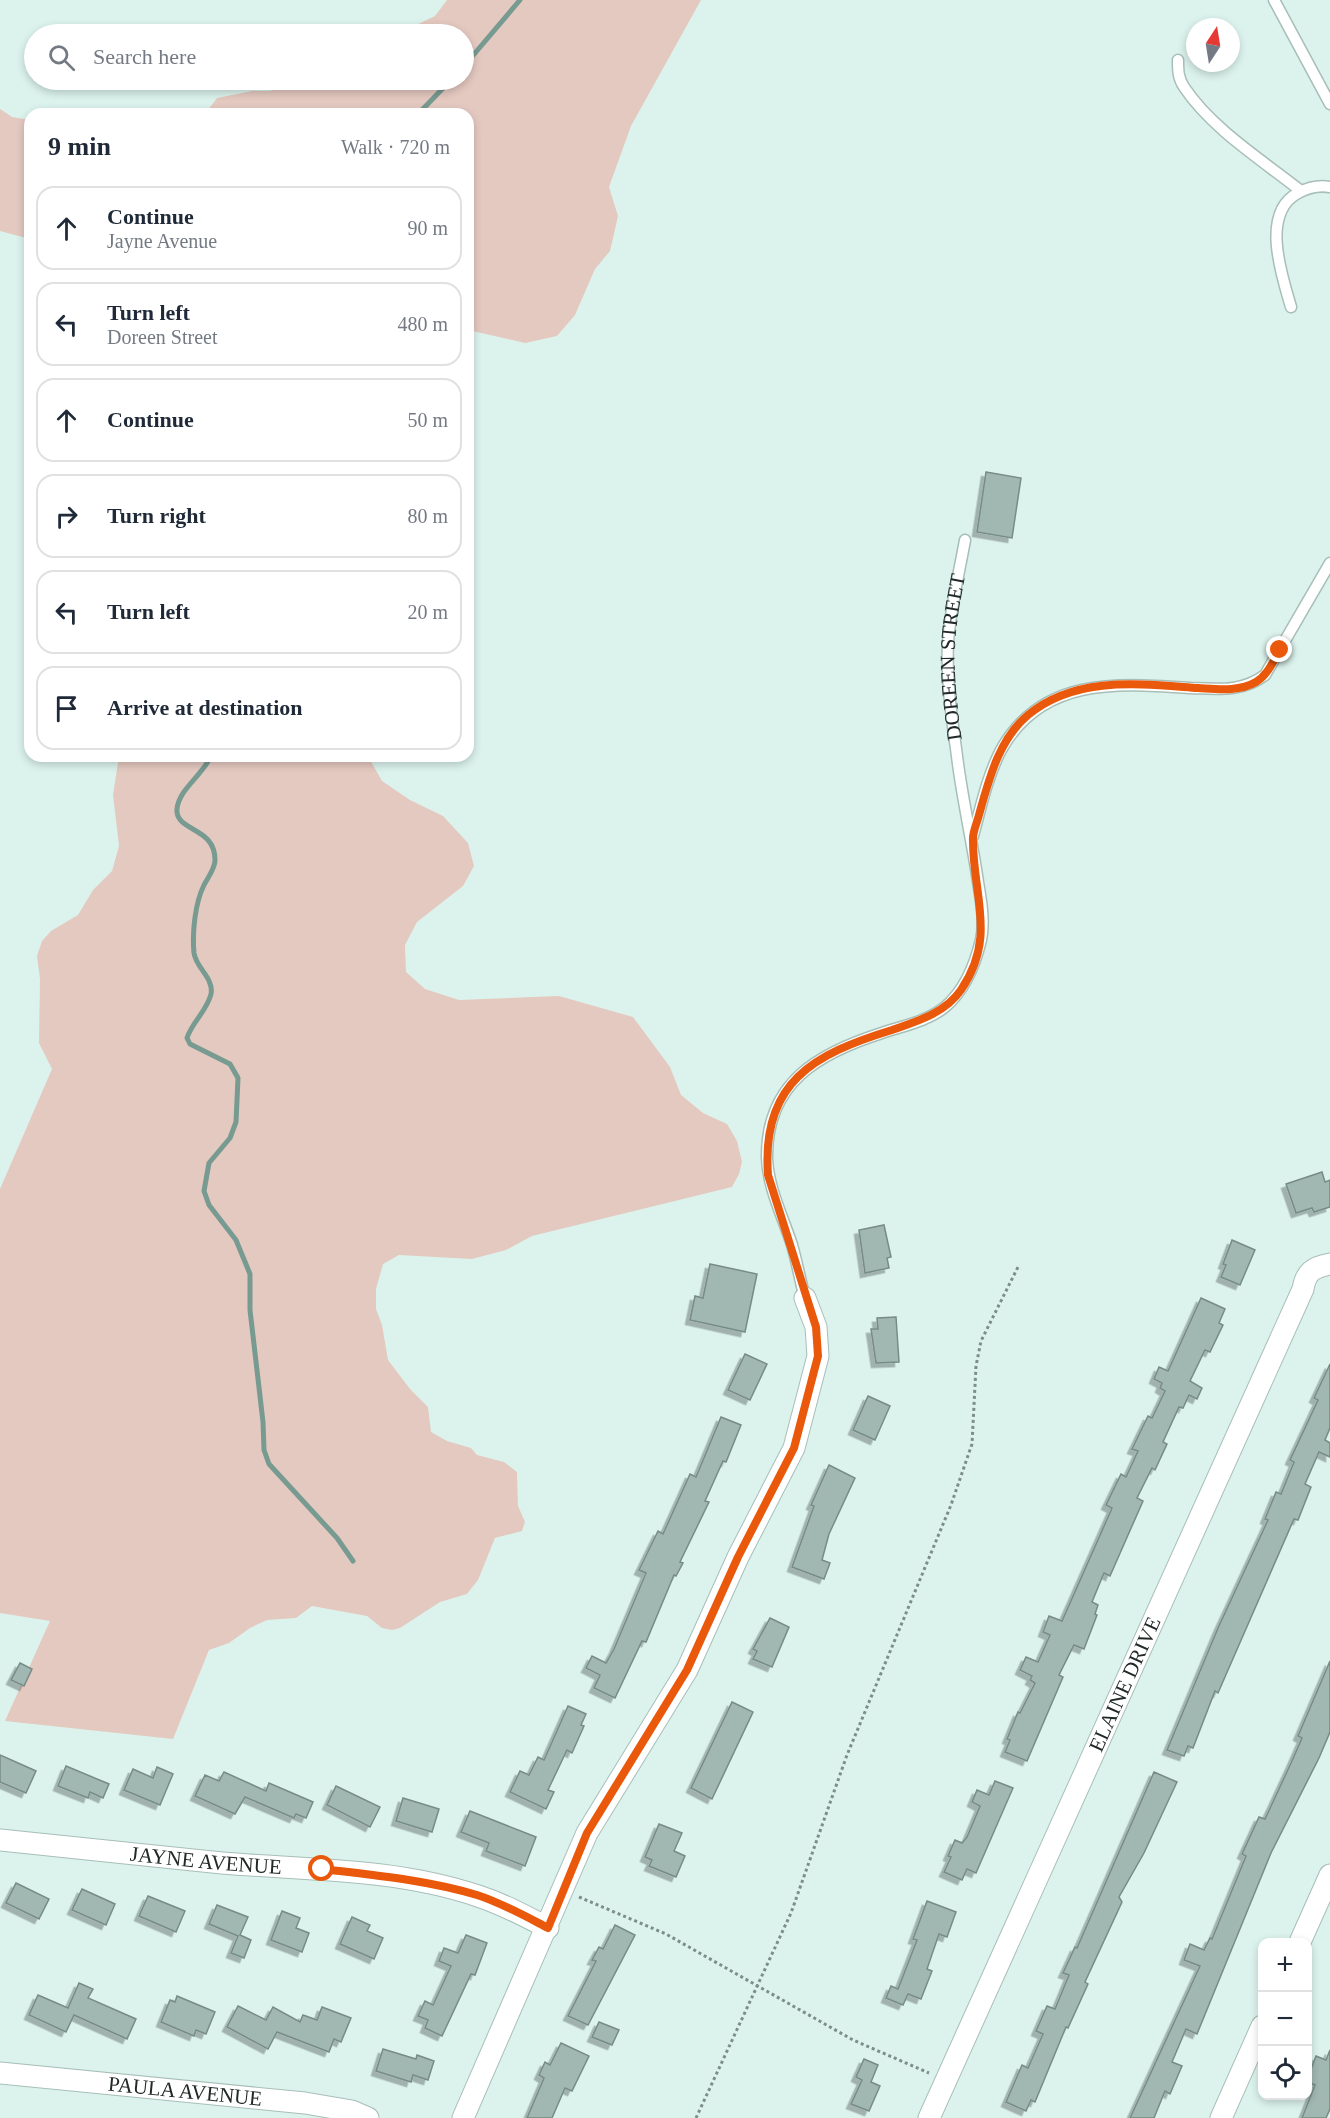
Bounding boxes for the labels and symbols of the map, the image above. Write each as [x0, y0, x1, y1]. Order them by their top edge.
north arrow [1186, 18, 1240, 72]
street label: DOREEN STREET [936, 572, 970, 742]
route end [1266, 636, 1292, 662]
street label: ELAINE DRIVE [1084, 1613, 1166, 1755]
street label: JAYNE AVENUE [129, 1842, 282, 1879]
route start [308, 1855, 334, 1881]
street label: PAULA AVENUE [107, 2072, 263, 2111]

